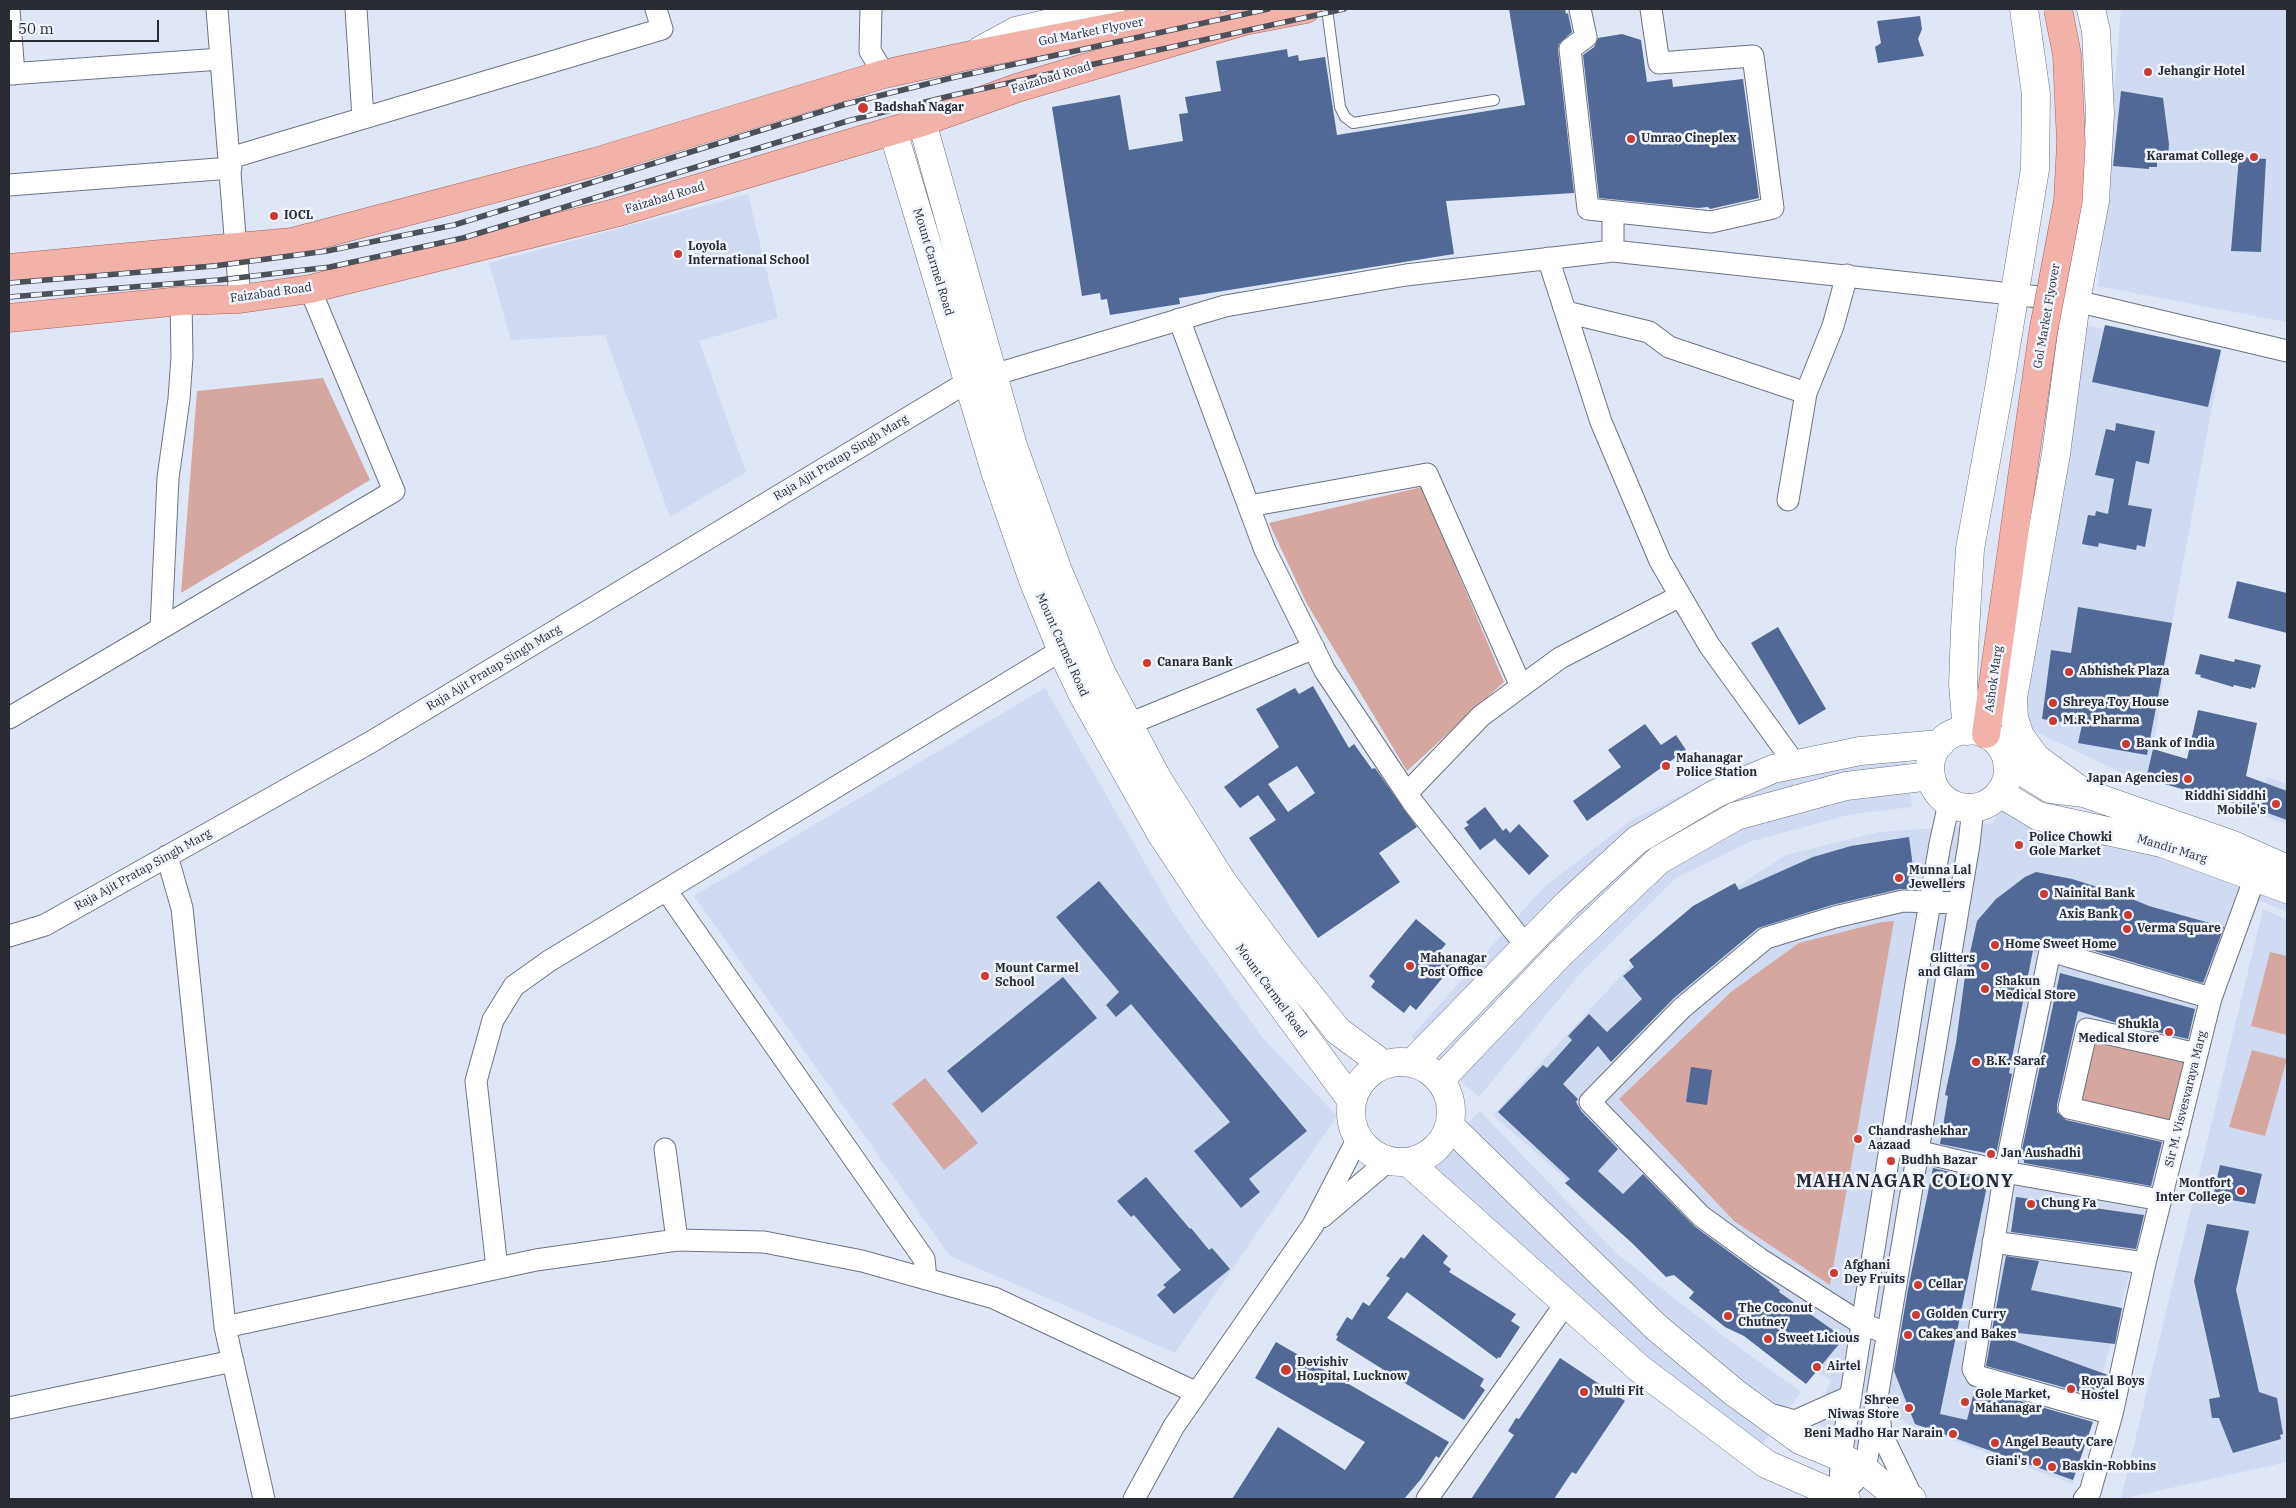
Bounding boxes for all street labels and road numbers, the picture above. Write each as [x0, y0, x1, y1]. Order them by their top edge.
street label: Gol Market Flyover [1037, 15, 1145, 49]
street label: Faizabad Road [1009, 59, 1093, 97]
street label: Faizabad Road [623, 179, 707, 217]
street label: Mount Carmel Road [910, 206, 956, 318]
street label: Gol Market Flyover [2031, 262, 2063, 370]
street label: Faizabad Road [229, 280, 313, 306]
street label: Raja Ajit Pratap Singh Marg [771, 412, 911, 504]
street label: Mount Carmel Road [1033, 591, 1091, 699]
street label: Raja Ajit Pratap Singh Marg [424, 622, 564, 714]
street label: Ashok Marg [1982, 645, 2006, 713]
street label: Raja Ajit Pratap Singh Marg [72, 826, 214, 914]
street label: Mandir Marg [2135, 831, 2209, 867]
street label: Mount Carmel Road [1232, 942, 1310, 1040]
street label: Sir M. Visvesvaraya Marg [2162, 1029, 2210, 1169]

